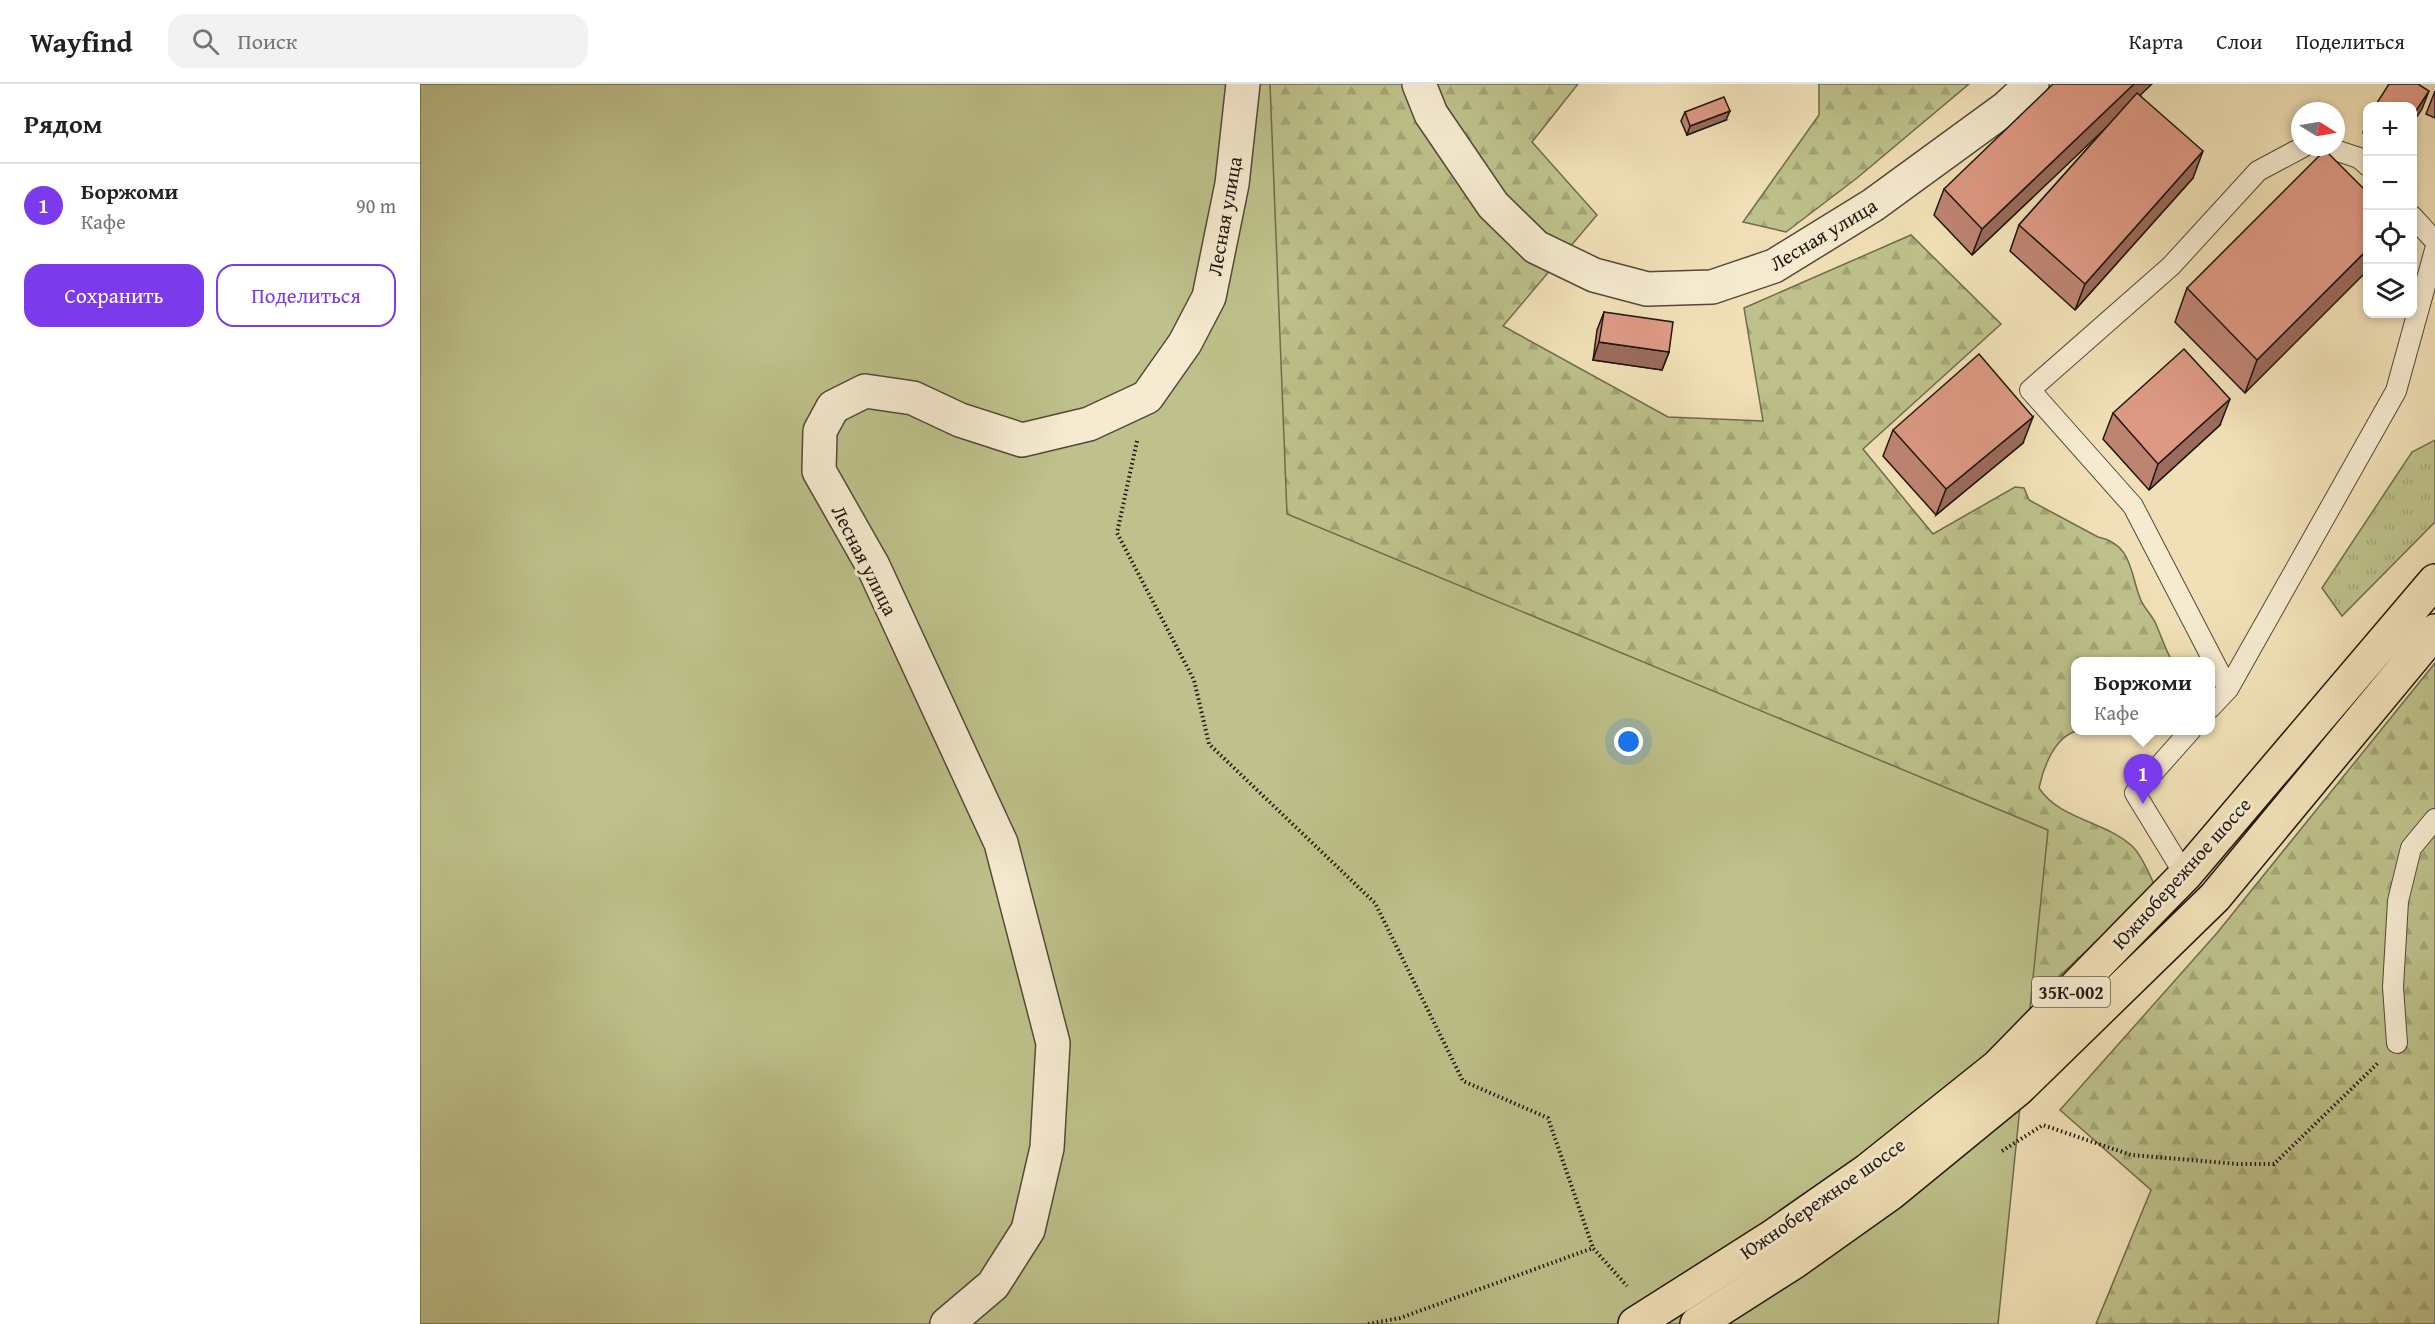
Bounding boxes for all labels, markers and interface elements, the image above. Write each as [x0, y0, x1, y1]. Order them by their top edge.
search box [168, 14, 588, 68]
text: Wayfind [30, 21, 132, 62]
icon: search [189, 25, 222, 58]
text: Поиск [237, 25, 297, 57]
text: Карта [2129, 26, 2183, 57]
text: Слои [2216, 26, 2262, 57]
text: Поделиться [2295, 26, 2405, 57]
north arrow [2291, 102, 2345, 156]
map controls [2363, 102, 2417, 318]
button: + [2363, 102, 2417, 156]
text: Рядом [24, 104, 102, 143]
street label: Лесная улица [1199, 154, 1249, 278]
button: − [2363, 156, 2417, 210]
text: Боржоми [81, 175, 178, 207]
street label: Лесная улица [1764, 190, 1883, 277]
text: 1 [38, 191, 49, 220]
text: 90 m [356, 191, 396, 220]
text: Кафе [81, 207, 126, 236]
button: locate [2363, 210, 2417, 264]
button: Сохранить [24, 264, 204, 327]
button: Поделиться [216, 264, 396, 327]
button: layers [2363, 264, 2417, 318]
street label: Лесная улица [825, 500, 906, 621]
popup [2071, 657, 2215, 735]
text: Боржоми [2094, 666, 2192, 698]
text: Кафе [2094, 698, 2139, 727]
your location [1614, 727, 1643, 756]
pin: 1 [2124, 754, 2162, 804]
street label: Южнобережное шоссе [2105, 790, 2257, 956]
road number: 35К-002 [2032, 977, 2110, 1007]
street label: Южнобережное шоссе [1733, 1130, 1911, 1266]

